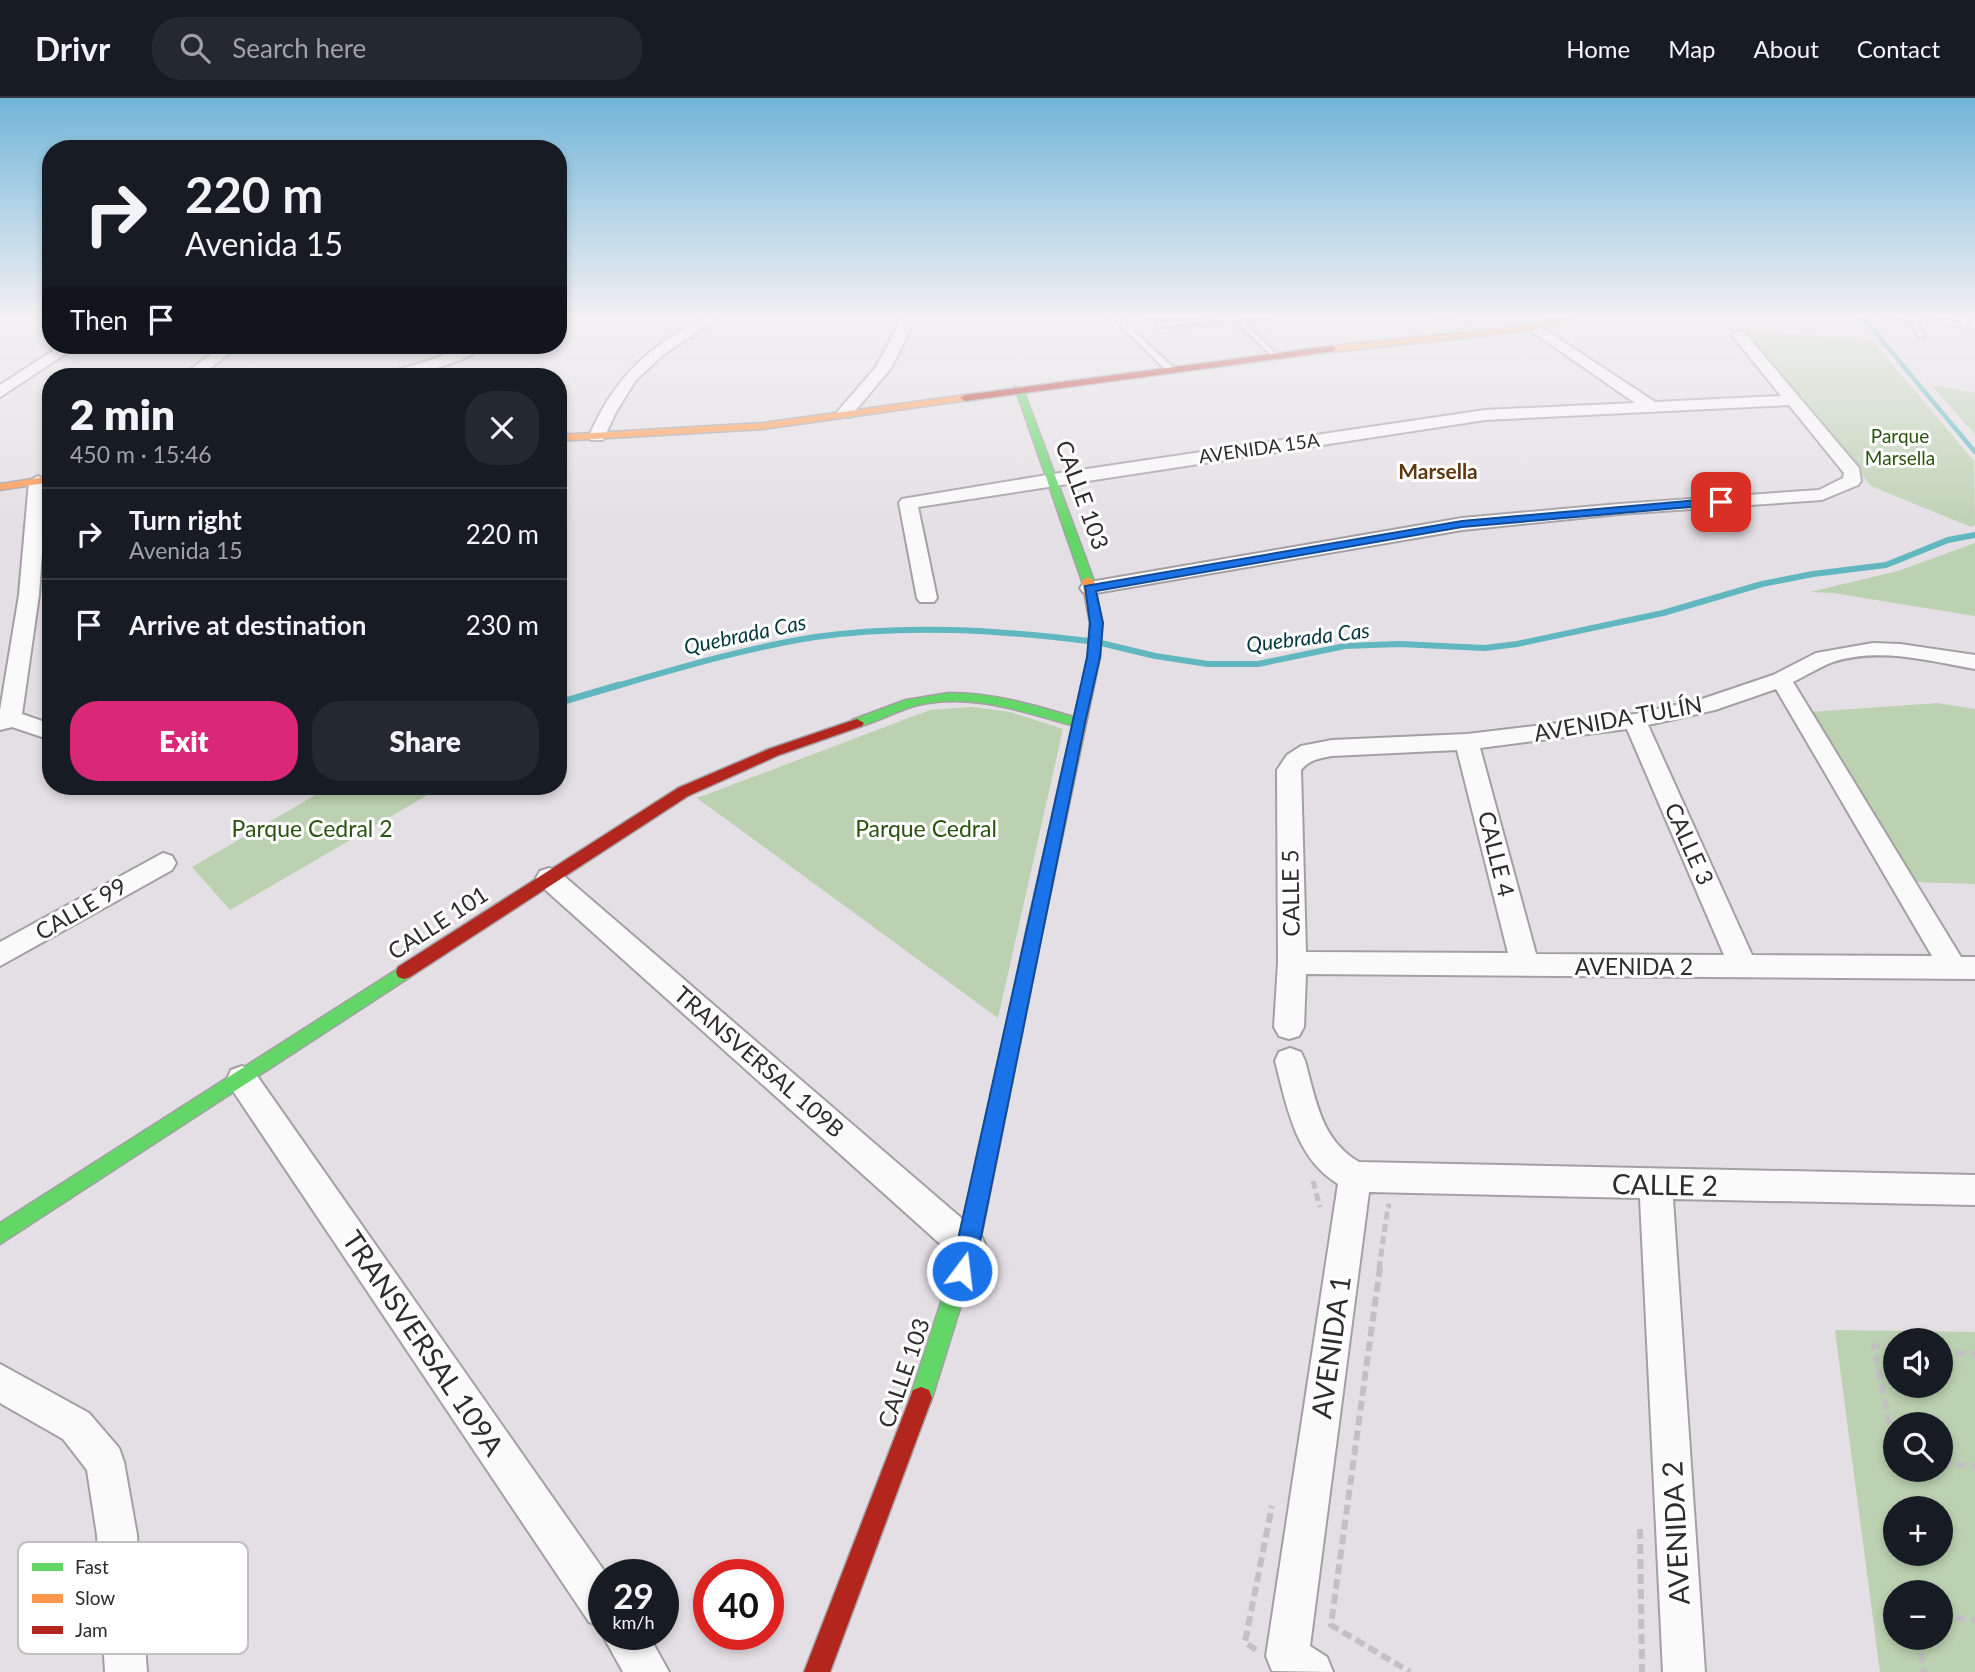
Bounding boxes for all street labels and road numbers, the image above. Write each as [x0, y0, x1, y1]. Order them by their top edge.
street label: AVENIDA 15A [1197, 428, 1321, 467]
street label: CALLE 103 [1050, 436, 1116, 553]
street label: AVENIDA TULÍN [1531, 689, 1704, 747]
street label: CALLE 3 [1659, 798, 1720, 889]
street label: CALLE 4 [1473, 808, 1521, 899]
street label: CALLE 5 [1275, 849, 1305, 937]
street label: CALLE 99 [30, 871, 131, 945]
street label: CALLE 101 [382, 879, 493, 965]
street label: AVENIDA 2 [1575, 952, 1693, 980]
street label: TRANSVERSAL 109B [669, 980, 850, 1143]
street label: CALLE 2 [1612, 1166, 1718, 1202]
street label: TRANSVERSAL 109A [336, 1223, 512, 1461]
street label: AVENIDA 1 [1303, 1273, 1357, 1421]
street label: CALLE 103 [871, 1314, 935, 1431]
street label: AVENIDA 2 [1654, 1460, 1696, 1606]

